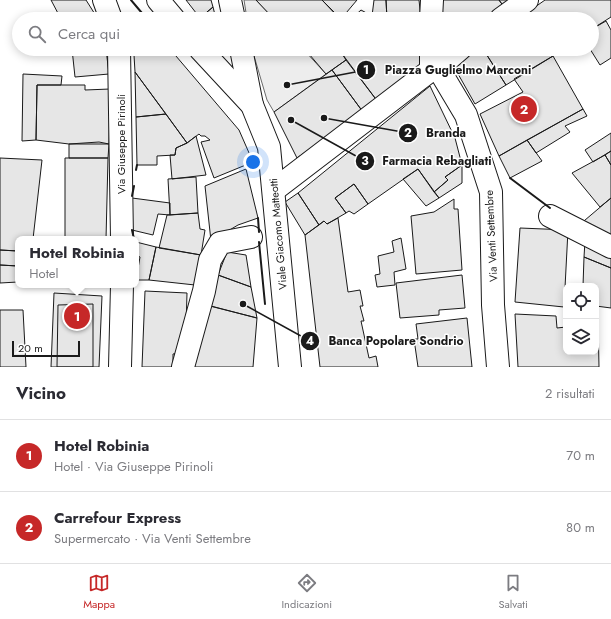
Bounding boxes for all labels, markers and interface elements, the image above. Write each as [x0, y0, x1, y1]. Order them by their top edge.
search box [12, 12, 599, 56]
icon: search [26, 23, 48, 45]
text: Cerca qui [58, 23, 120, 45]
callout: Piazza Guglielmo Marconi [356, 58, 539, 82]
text: 1 [363, 61, 369, 79]
text: Piazza Guglielmo Marconi [385, 61, 531, 79]
street label: Via Giuseppe Pirinoli [113, 94, 129, 194]
pin: 2 [511, 94, 537, 124]
callout: Branda [398, 121, 474, 145]
text: 2 [404, 124, 412, 142]
text: Branda [426, 124, 466, 142]
callout: Farmacia Rebagliati [355, 149, 500, 173]
your location [243, 152, 263, 172]
text: 3 [361, 152, 369, 170]
text: Farmacia Rebagliati [382, 152, 492, 170]
street label: Viale Giacomo Matteotti [265, 177, 291, 290]
street label: Via Venti Settembre [481, 189, 501, 282]
popup [15, 236, 139, 288]
text: Hotel Robinia [29, 242, 125, 264]
text: Hotel [29, 264, 59, 283]
map controls [563, 283, 599, 355]
button: locate [563, 283, 599, 319]
pin: 1 [64, 301, 90, 331]
button: layers [563, 319, 599, 355]
callout: Banca Popolare Sondrio [300, 329, 471, 353]
text: 4 [306, 332, 314, 350]
text: Banca Popolare Sondrio [328, 332, 464, 350]
scale bar [12, 339, 80, 358]
text: 20 m [18, 340, 43, 356]
text: Vicino [16, 381, 66, 405]
text: 2 risultati [545, 384, 595, 403]
text: Hotel Robinia [54, 435, 149, 457]
text: 1 [26, 446, 32, 465]
text: 70 m [566, 446, 595, 465]
text: Hotel · Via Giuseppe Pirinoli [54, 457, 213, 476]
text: Carrefour Express [54, 507, 181, 529]
text: 2 [25, 518, 33, 537]
text: 80 m [566, 518, 595, 537]
text: Supermercato · Via Venti Settembre [54, 529, 251, 548]
tab: Mappa [83, 572, 115, 612]
tab: Indicazioni [281, 572, 332, 612]
tab: Salvati [498, 572, 528, 612]

